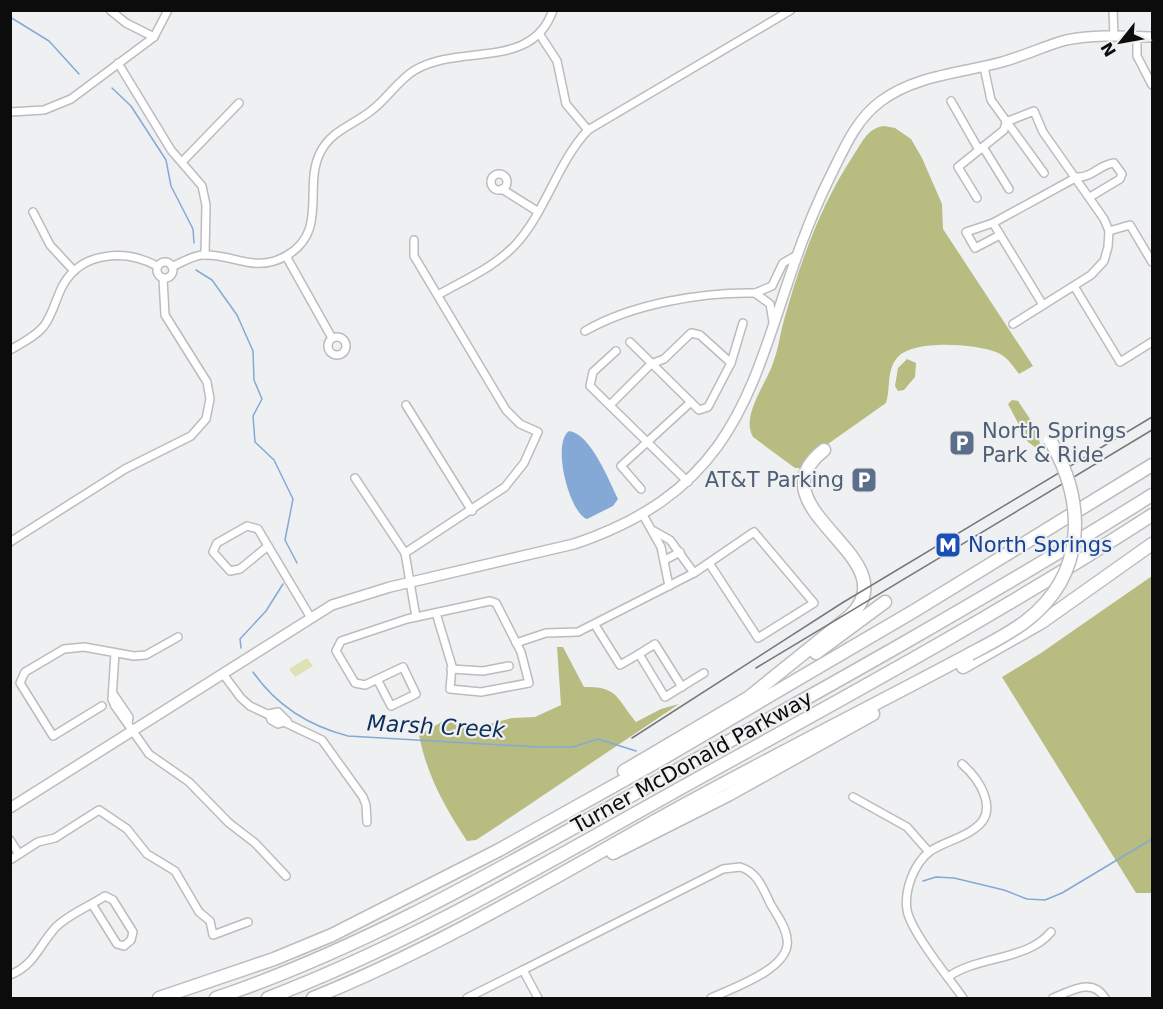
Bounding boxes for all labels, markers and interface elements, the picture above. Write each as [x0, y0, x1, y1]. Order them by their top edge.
north arrow [1091, 12, 1151, 72]
text: N [1097, 39, 1120, 60]
place label: North Springs Park & Ride [982, 419, 1126, 467]
parking icon: North Springs Park & Ride [947, 428, 977, 458]
parking icon: AT&T Parking [849, 465, 879, 495]
place label: AT&T Parking [705, 468, 844, 492]
metro station icon: North Springs [933, 530, 963, 560]
place label: North Springs [968, 533, 1112, 557]
street label: Turner McDonald Parkway [567, 686, 816, 839]
water label: Marsh Creek [366, 710, 507, 743]

